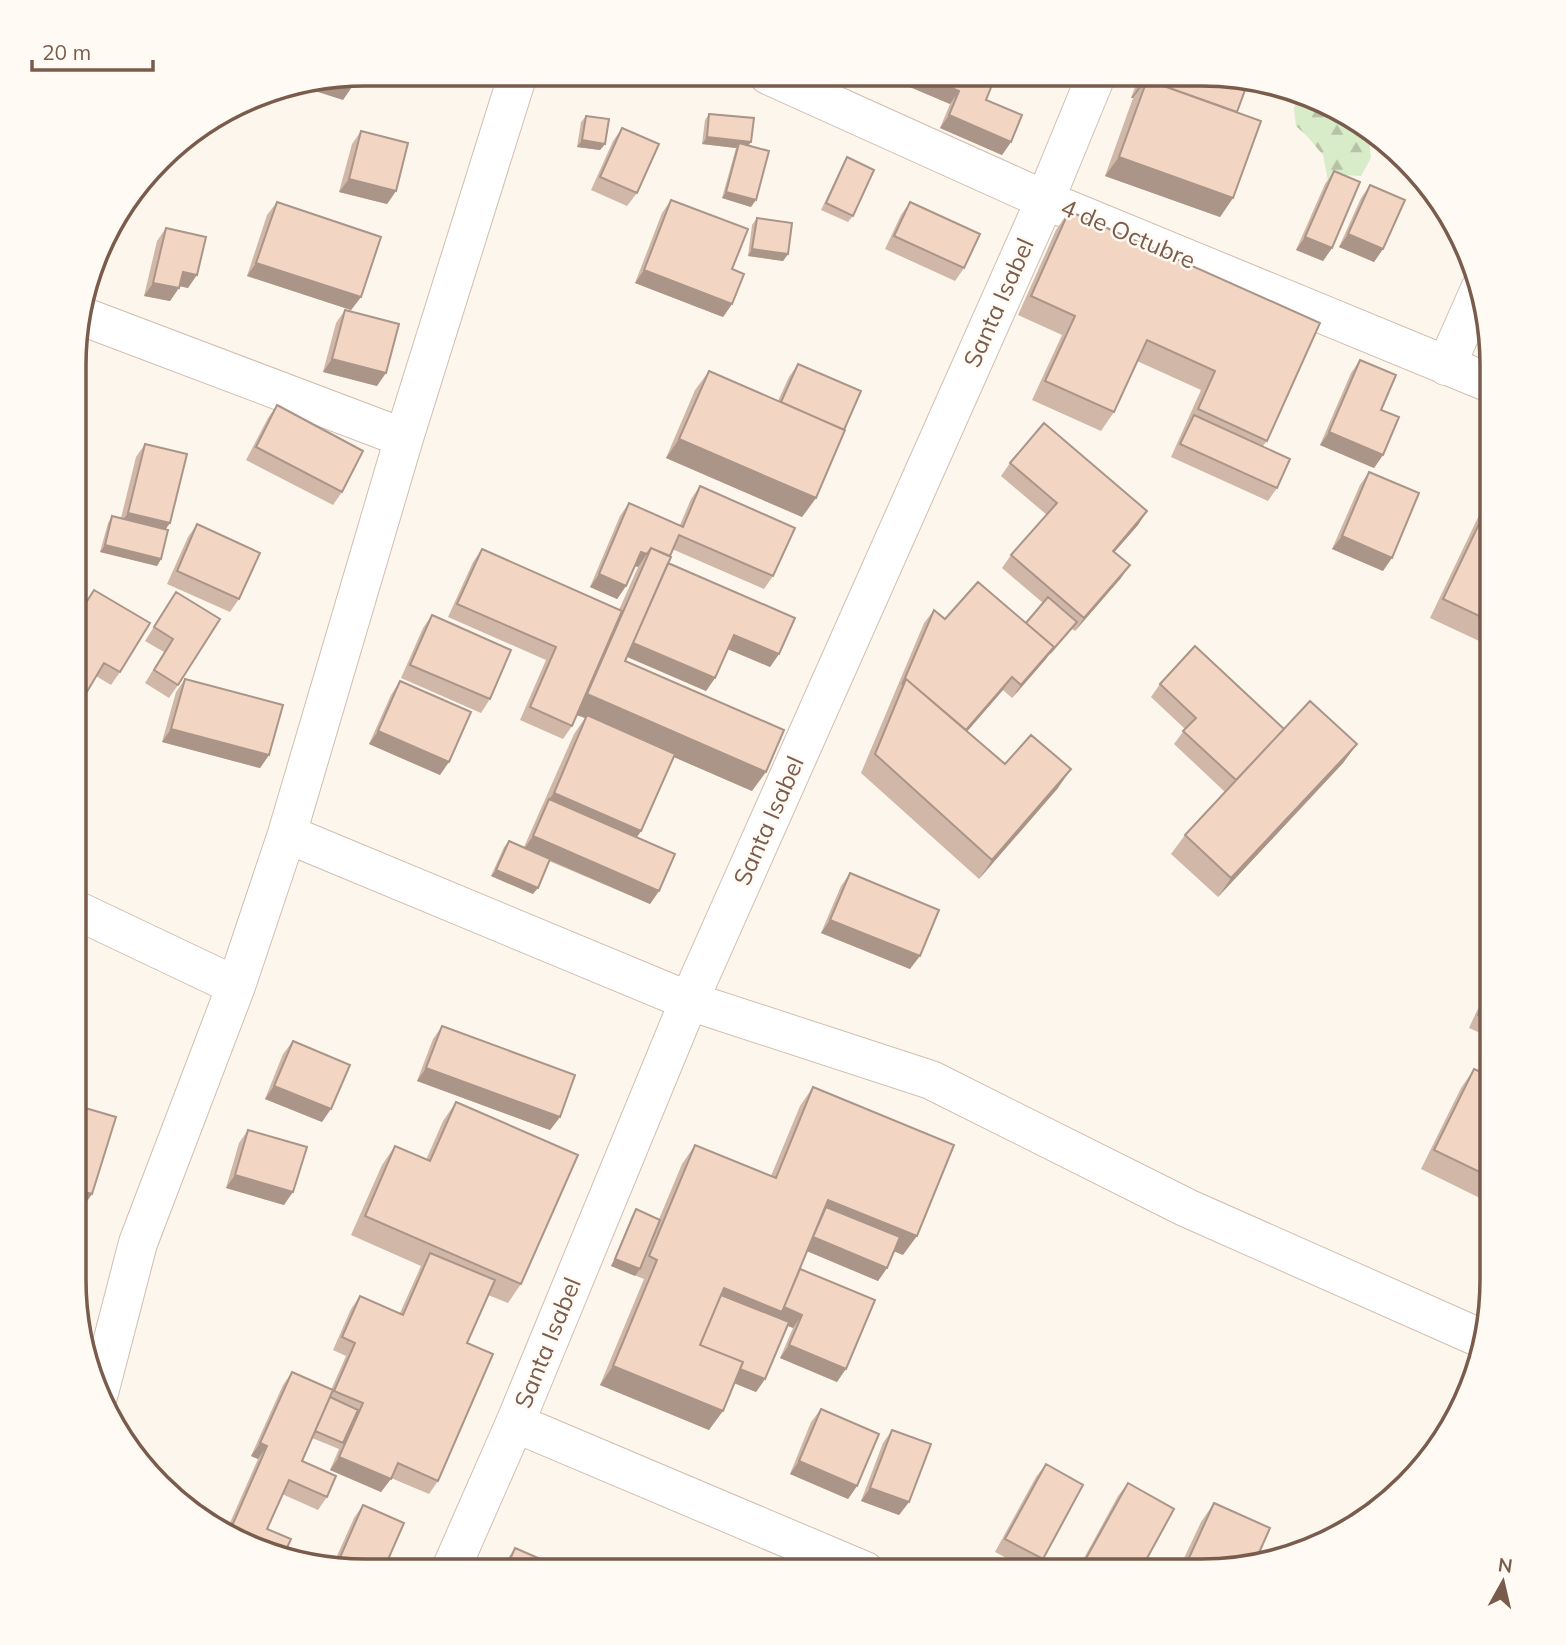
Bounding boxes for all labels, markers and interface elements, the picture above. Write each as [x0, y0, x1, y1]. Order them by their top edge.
scale bar [32, 28, 152, 72]
text: 20 m [42, 39, 91, 65]
street label: 4 de Octubre [1057, 191, 1200, 275]
street label: Santa Isabel [956, 233, 1040, 372]
street label: Santa Isabel [726, 751, 810, 890]
street label: Santa Isabel [507, 1273, 587, 1412]
north arrow [1468, 1547, 1538, 1617]
text: N [1497, 1552, 1514, 1578]

